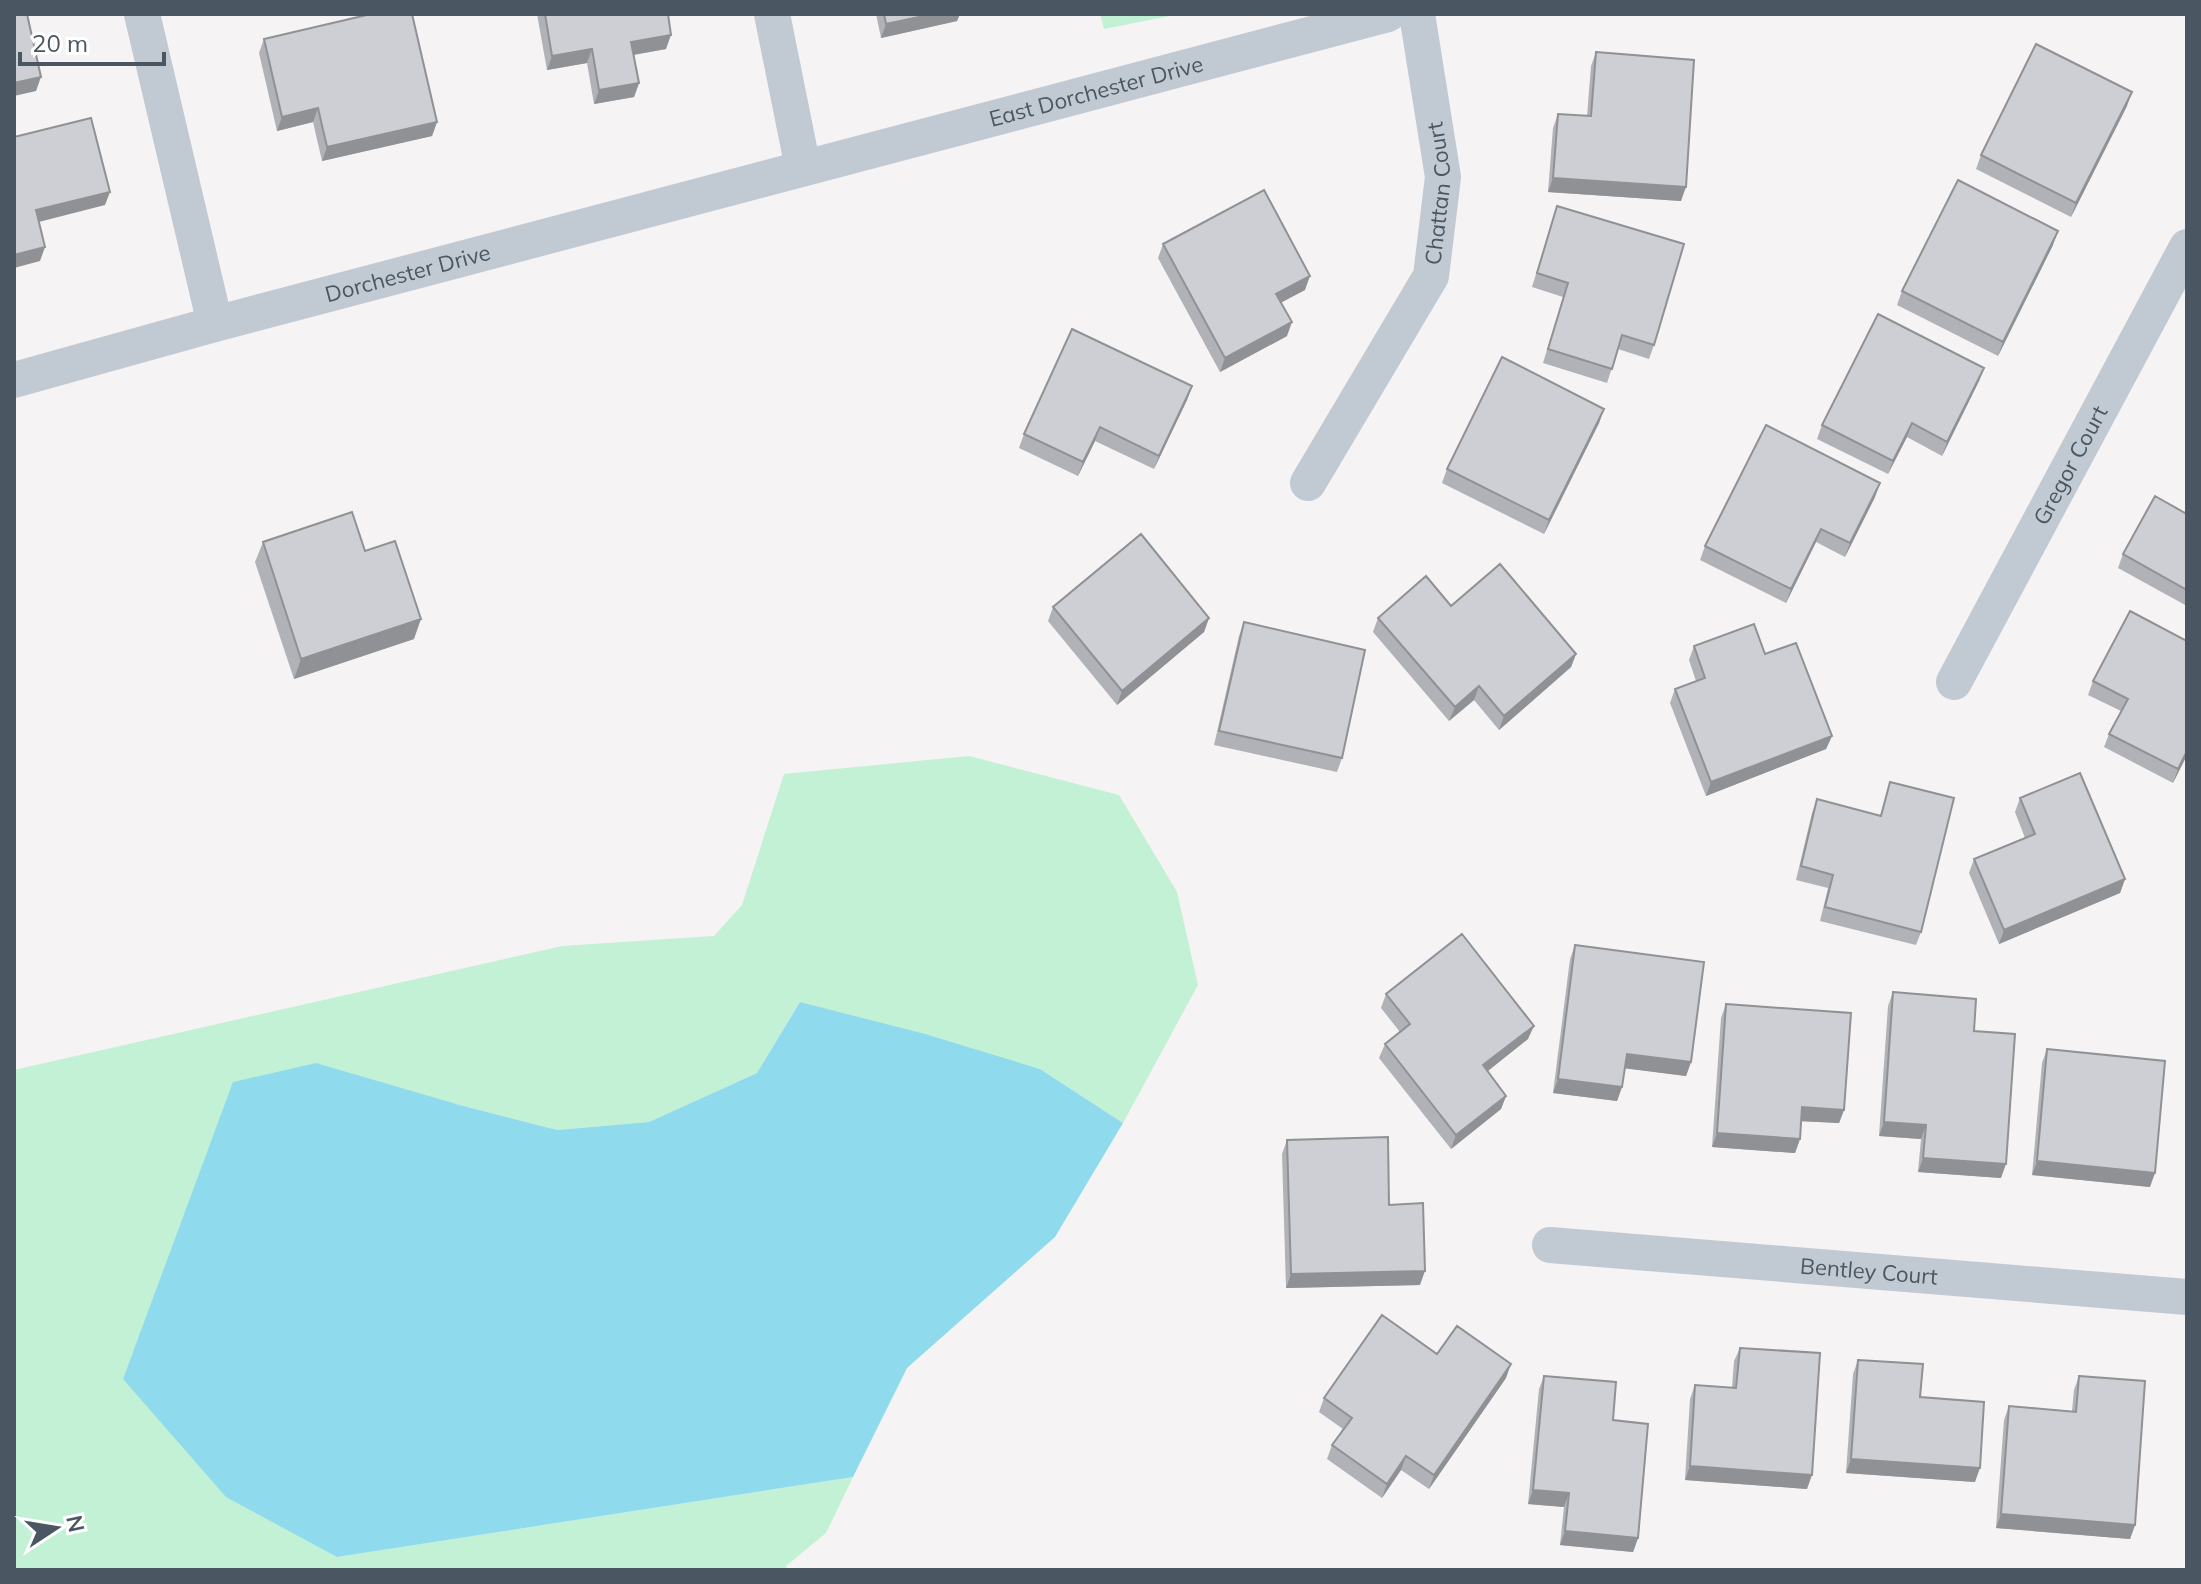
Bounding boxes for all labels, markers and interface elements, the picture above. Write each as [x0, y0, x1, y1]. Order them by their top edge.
scale bar [20, 16, 164, 66]
text: 20 m [32, 28, 88, 58]
street label: East Dorchester Drive [986, 49, 1206, 133]
street label: Chattan Court [1418, 120, 1457, 267]
street label: Dorchester Drive [322, 238, 493, 308]
street label: Gregor Court [2027, 400, 2114, 530]
street label: Bentley Court [1799, 1251, 1939, 1291]
north arrow [16, 1488, 96, 1568]
text: N [60, 1513, 91, 1535]

